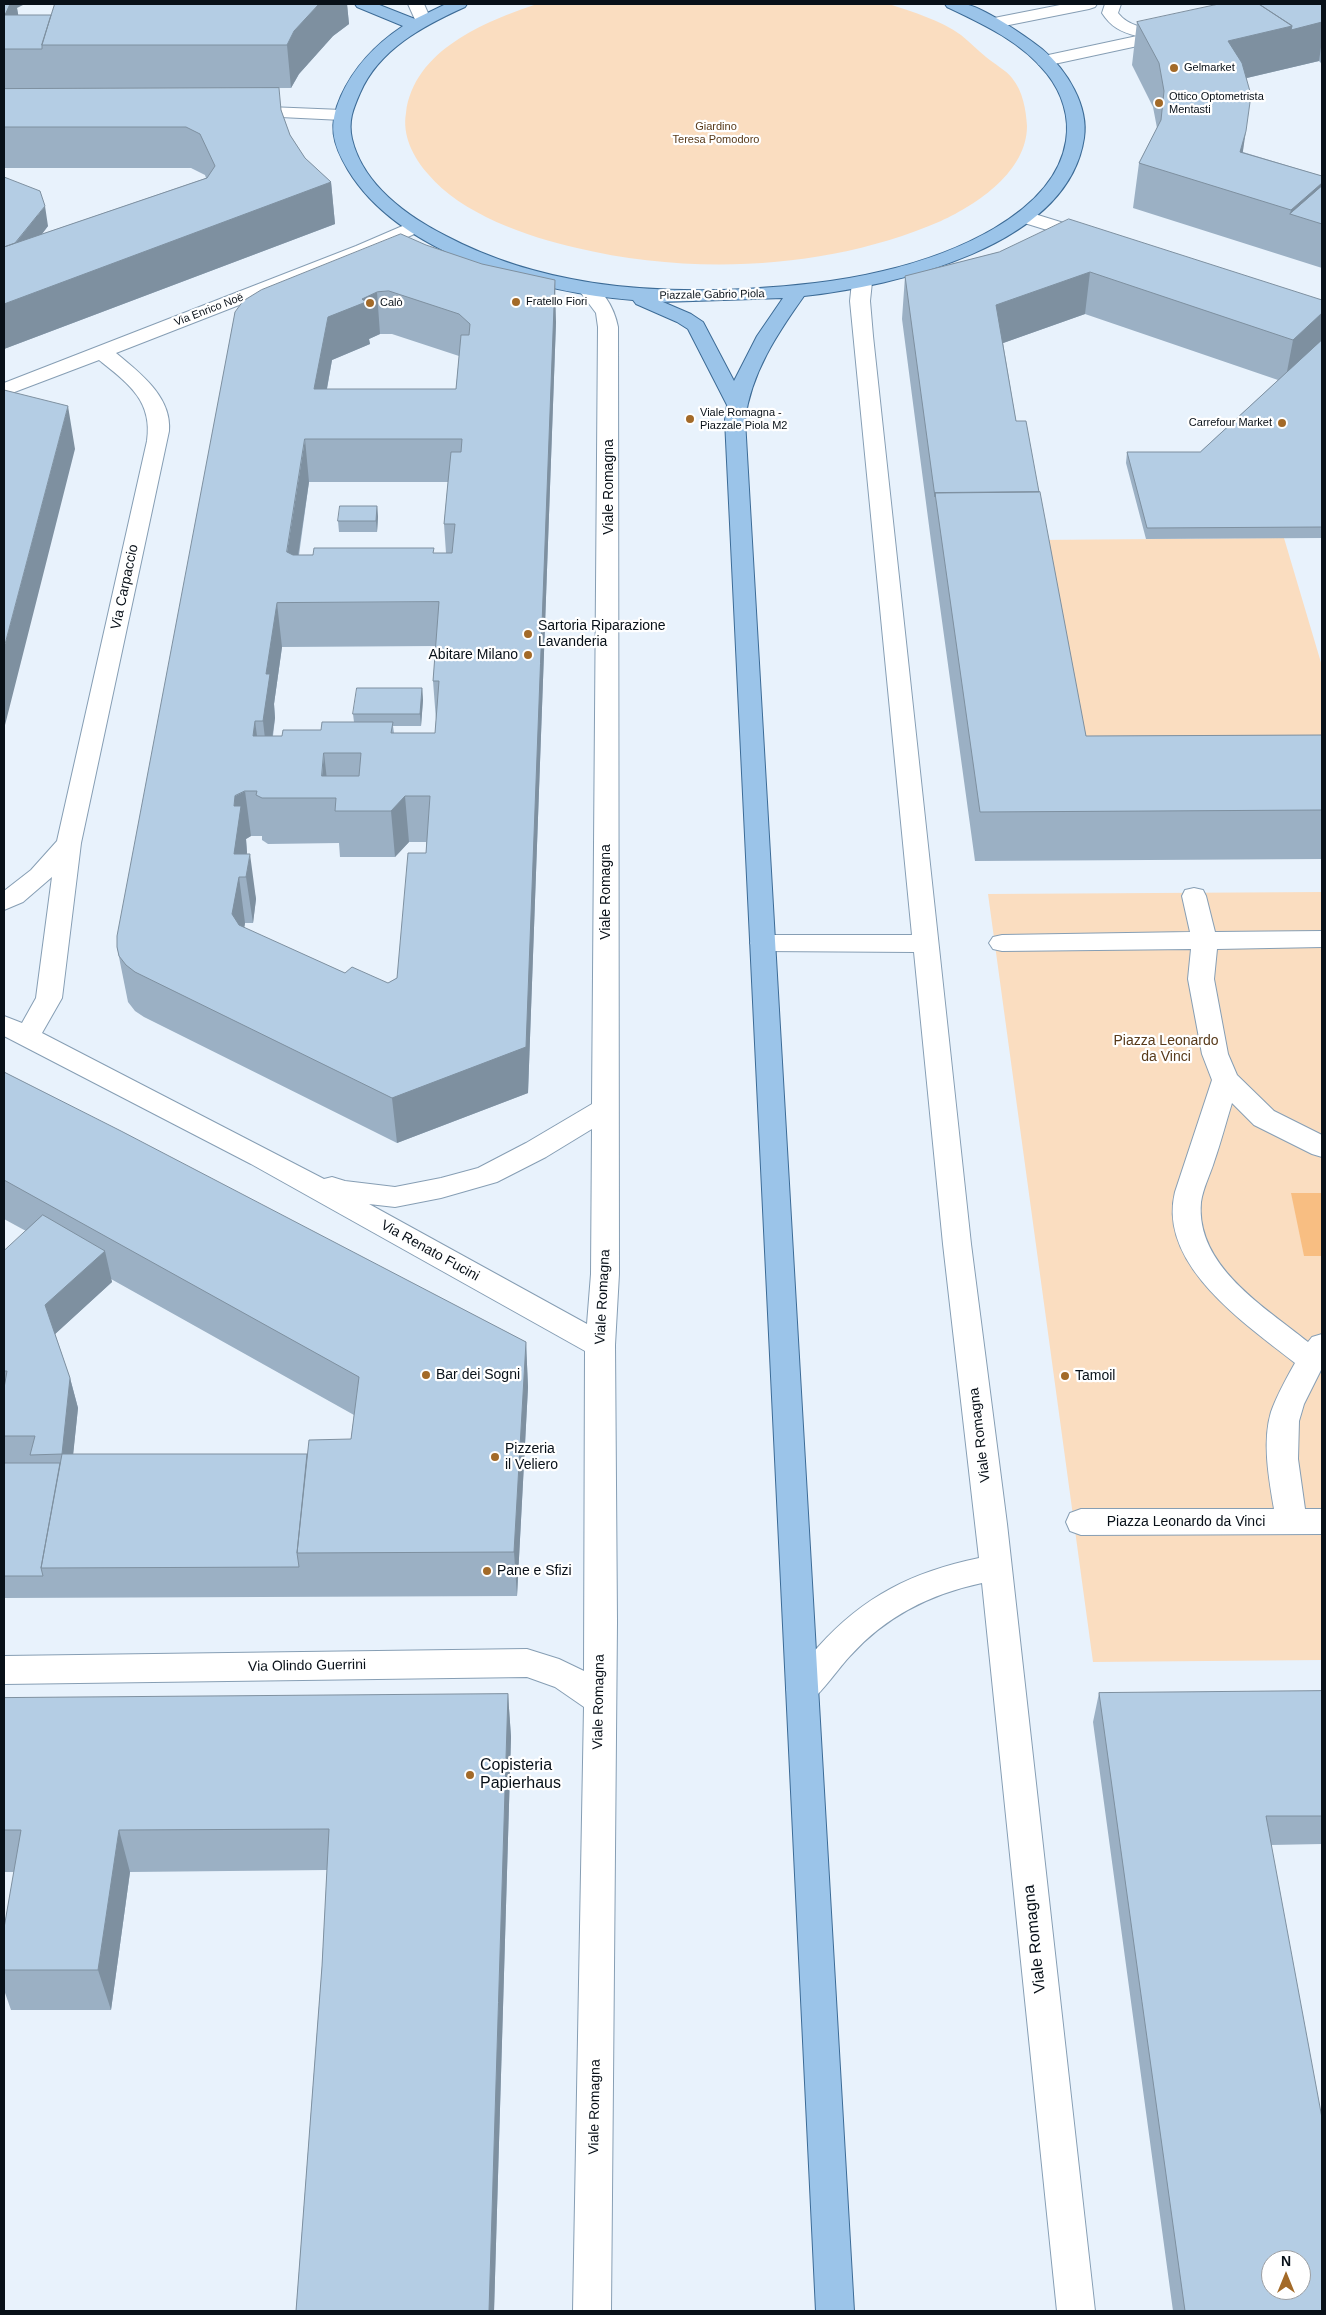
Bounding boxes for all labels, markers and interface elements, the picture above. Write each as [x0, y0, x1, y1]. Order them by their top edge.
place label: Gelmarket [1184, 61, 1235, 75]
marker: Gelmarket [1168, 62, 1180, 74]
place label: Ottico Optometrista Mentasti [1169, 90, 1264, 116]
marker: Ottico Optometrista Mentasti [1153, 97, 1165, 109]
park label: Giardino Teresa Pomodoro [673, 120, 759, 146]
street label: Piazzale Gabrio Piola [659, 287, 765, 303]
street label: Via Enrico Noë [172, 291, 246, 329]
place label: Fratello Fiori [526, 295, 587, 309]
place label: Calò [380, 296, 403, 310]
marker: Fratello Fiori [510, 296, 522, 308]
marker: Calò [364, 297, 376, 309]
place label: Viale Romagna - Piazzale Piola M2 [700, 406, 787, 432]
marker: Viale Romagna - Piazzale Piola M2 [684, 413, 696, 425]
place label: Carrefour Market [1189, 416, 1272, 430]
marker: Carrefour Market [1276, 417, 1288, 429]
street label: Viale Romagna [601, 439, 617, 535]
street label: Via Carpaccio [108, 543, 142, 631]
place label: Sartoria Riparazione Lavanderia [538, 618, 666, 650]
marker: Sartoria Riparazione Lavanderia [522, 628, 534, 640]
place label: Abitare Milano [429, 647, 518, 663]
marker: Abitare Milano [522, 649, 534, 661]
street label: Viale Romagna [598, 844, 614, 940]
park label: Piazza Leonardo da Vinci [1113, 1033, 1219, 1066]
street label: Via Renato Fucini [378, 1217, 482, 1285]
street label: Viale Romagna [592, 1249, 614, 1345]
place label: Bar dei Sogni [436, 1367, 520, 1383]
place label: Tamoil [1075, 1368, 1115, 1384]
marker: Bar dei Sogni [420, 1369, 432, 1381]
marker: Tamoil [1059, 1370, 1071, 1382]
street label: Viale Romagna [966, 1387, 994, 1483]
place label: Pizzeria il Veliero [505, 1441, 558, 1474]
marker: Pizzeria il Veliero [489, 1451, 501, 1463]
street label: Piazza Leonardo da Vinci [1107, 1514, 1265, 1530]
place label: Pane e Sfizi [497, 1563, 572, 1579]
marker: Pane e Sfizi [481, 1565, 493, 1577]
street label: Viale Romagna [590, 1654, 608, 1750]
street label: Via Olindo Guerrini [248, 1657, 366, 1675]
place label: Copisteria Papierhaus [480, 1756, 561, 1794]
marker: Copisteria Papierhaus [464, 1769, 476, 1781]
street label: Viale Romagna [1020, 1884, 1050, 1994]
street label: Viale Romagna [586, 2059, 604, 2155]
north arrow [1261, 2250, 1311, 2300]
text: N [1281, 2253, 1291, 2269]

